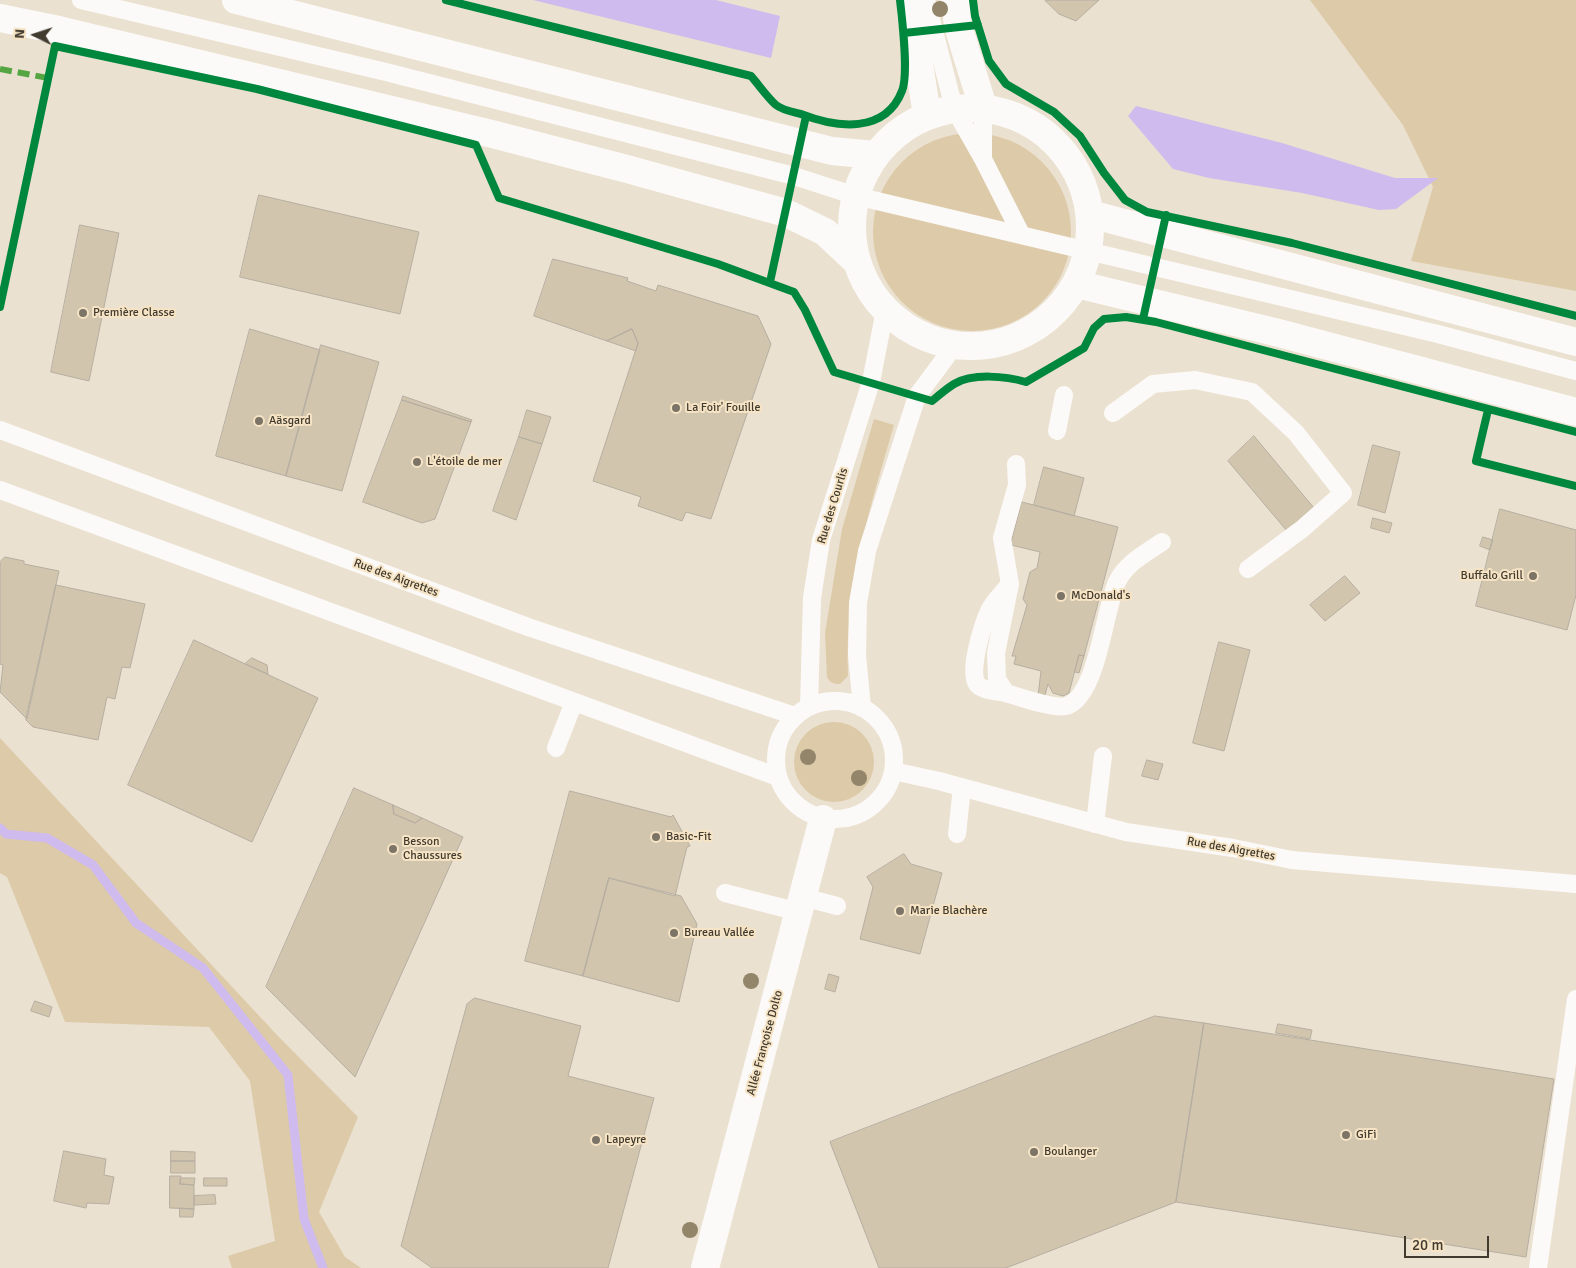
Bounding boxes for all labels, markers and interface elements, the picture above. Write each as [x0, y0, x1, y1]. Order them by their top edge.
north arrow [10, 10, 60, 60]
text: N [11, 28, 28, 39]
place label: Première Classe [93, 306, 175, 320]
marker: Première Classe [77, 307, 89, 319]
place label: La Foir' Fouille [686, 401, 761, 415]
marker: La Foir' Fouille [670, 402, 682, 414]
place label: Aäsgard [269, 414, 311, 428]
marker: Aäsgard [253, 415, 265, 427]
place label: L'étoile de mer [427, 455, 502, 469]
marker: L'étoile de mer [411, 456, 423, 468]
street label: Rue des Courlis [815, 466, 851, 546]
street label: Rue des Aigrettes [352, 556, 440, 600]
place label: Buffalo Grill [1461, 569, 1523, 583]
marker: Buffalo Grill [1527, 570, 1539, 582]
place label: McDonald's [1071, 589, 1131, 603]
marker: McDonald's [1055, 590, 1067, 602]
place label: Basic-Fit [666, 830, 711, 844]
marker: Basic-Fit [650, 831, 662, 843]
street label: Rue des Aigrettes [1186, 834, 1276, 864]
place label: Besson Chaussures [403, 835, 462, 863]
marker: Besson Chaussures [387, 843, 399, 855]
place label: Marie Blachère [910, 904, 988, 918]
marker: Marie Blachère [894, 905, 906, 917]
place label: Bureau Vallée [684, 926, 755, 940]
marker: Bureau Vallée [668, 927, 680, 939]
street label: Allée Françoise Dolto [744, 989, 786, 1097]
place label: GiFi [1356, 1128, 1376, 1142]
marker: GiFi [1340, 1129, 1352, 1141]
place label: Lapeyre [606, 1133, 646, 1147]
marker: Lapeyre [590, 1134, 602, 1146]
place label: Boulanger [1044, 1145, 1097, 1159]
marker: Boulanger [1028, 1146, 1040, 1158]
scale bar [1406, 1226, 1491, 1258]
text: 20 m [1412, 1236, 1443, 1254]

